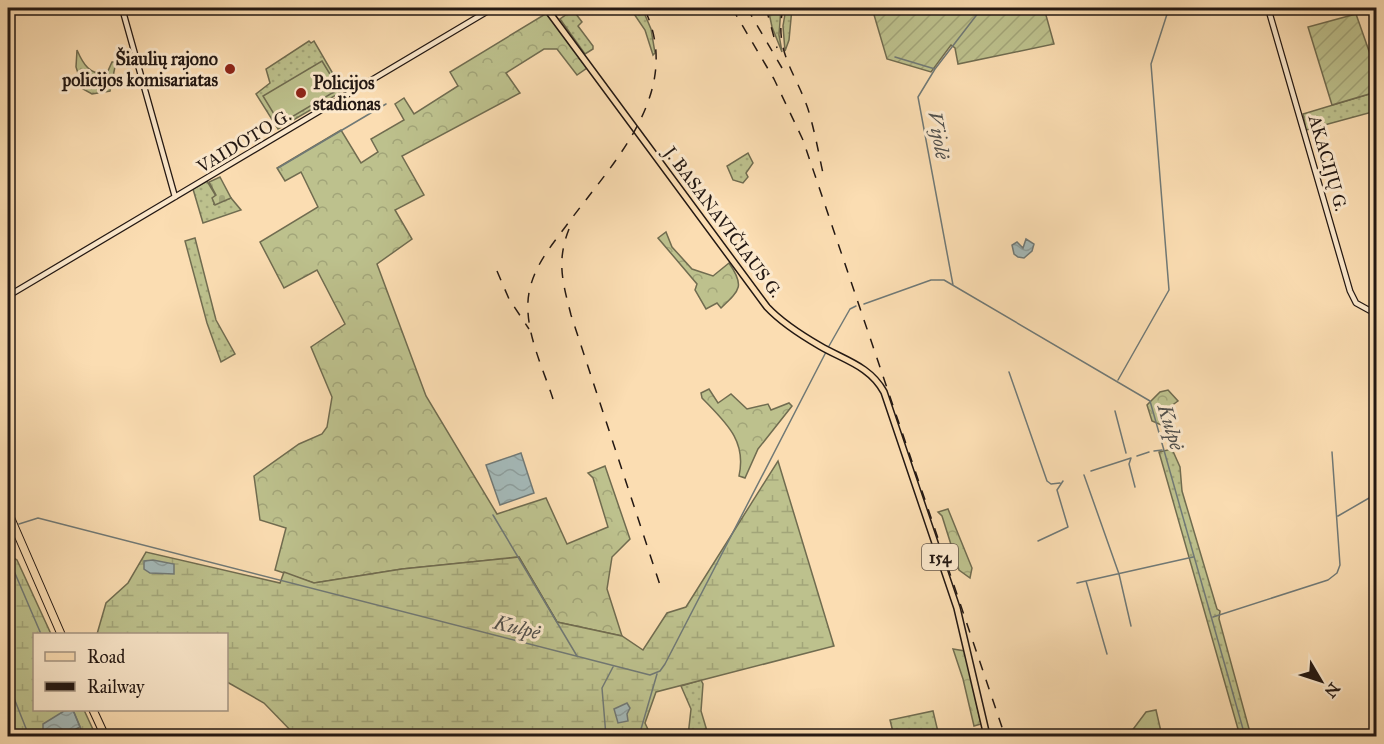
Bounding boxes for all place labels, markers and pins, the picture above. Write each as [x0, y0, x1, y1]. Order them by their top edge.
place label: Šiaulių rajono policijos komisariatas [61, 47, 218, 92]
marker: Šiaulių rajono policijos komisariatas [223, 62, 237, 76]
place label: Policijos stadionas [313, 72, 381, 115]
marker: Policijos stadionas [294, 86, 308, 100]

